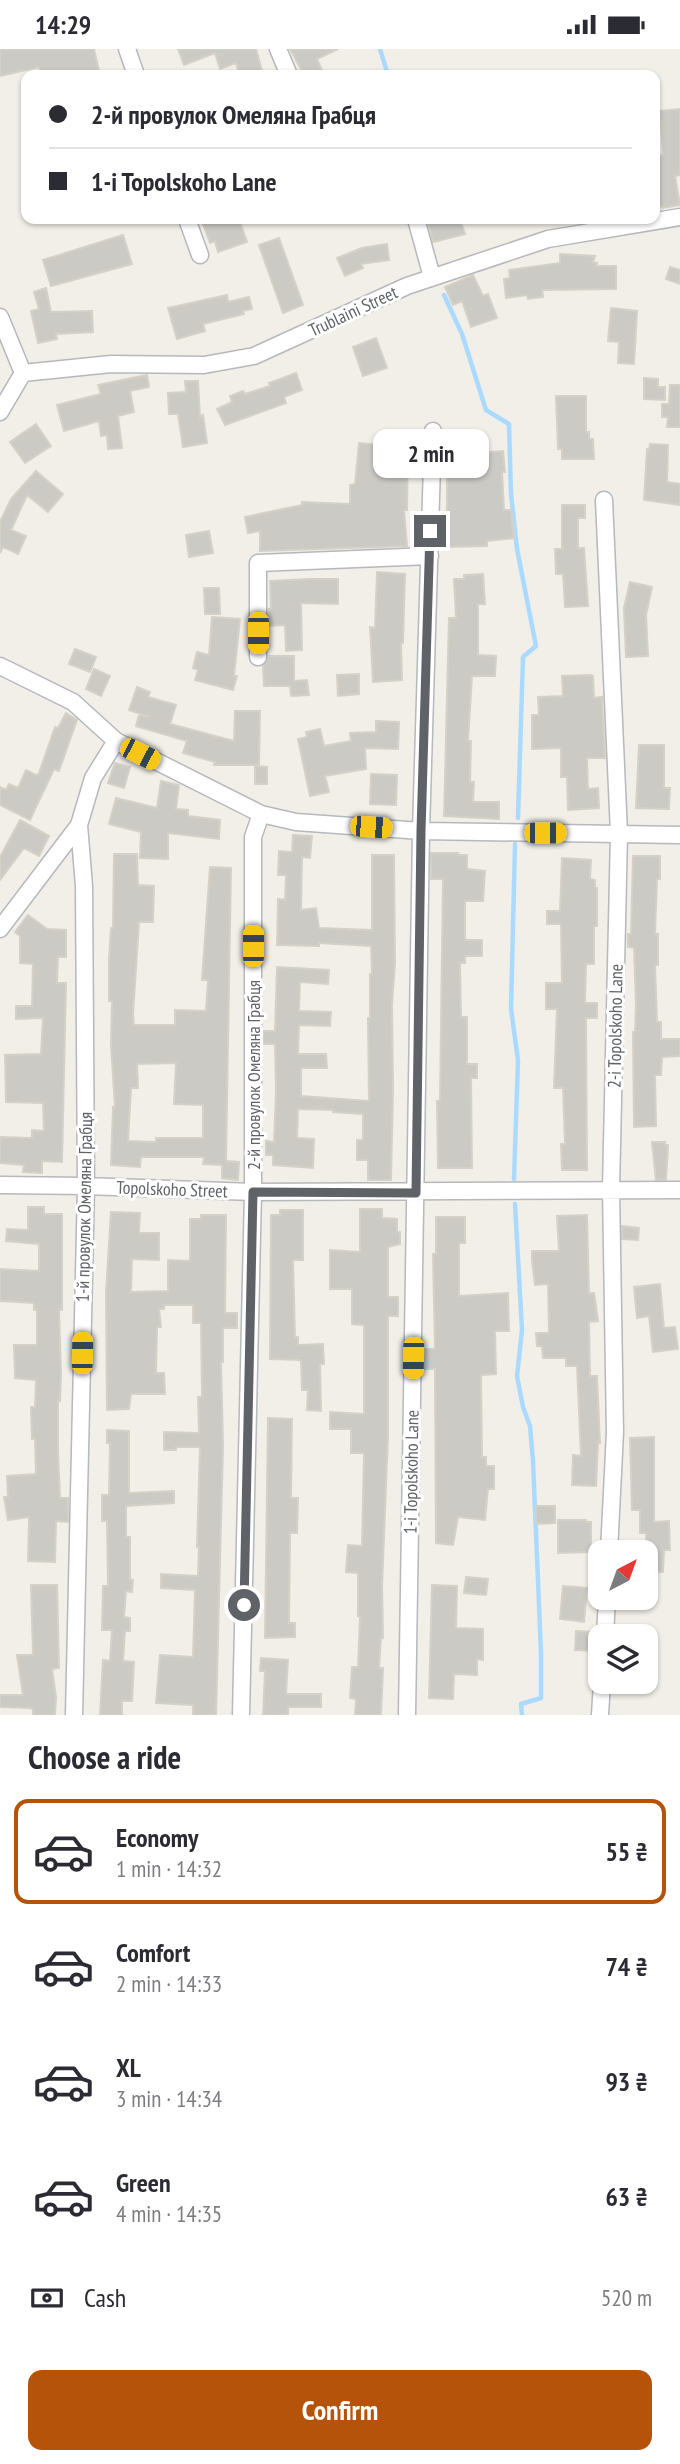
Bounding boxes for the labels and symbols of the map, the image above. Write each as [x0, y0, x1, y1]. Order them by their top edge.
street label: Trublaini Street [305, 280, 401, 342]
callout: 2 min [372, 429, 488, 479]
route end [414, 515, 446, 547]
car [248, 612, 269, 654]
car [117, 735, 164, 773]
car [350, 815, 393, 839]
car [525, 823, 567, 844]
car [243, 925, 264, 967]
street label: 2-i Topolskoho Lane [602, 964, 628, 1088]
street label: 2-й провулок Омеляна Грабця [242, 980, 265, 1170]
street label: 1-й провулок Омеляна Грабця [71, 1112, 97, 1302]
street label: Topolskoho Street [116, 1176, 228, 1202]
car [72, 1332, 93, 1374]
car [403, 1337, 424, 1379]
street label: 1-i Topolskoho Lane [398, 1410, 424, 1534]
north arrow [588, 1540, 658, 1610]
route start [228, 1589, 260, 1621]

